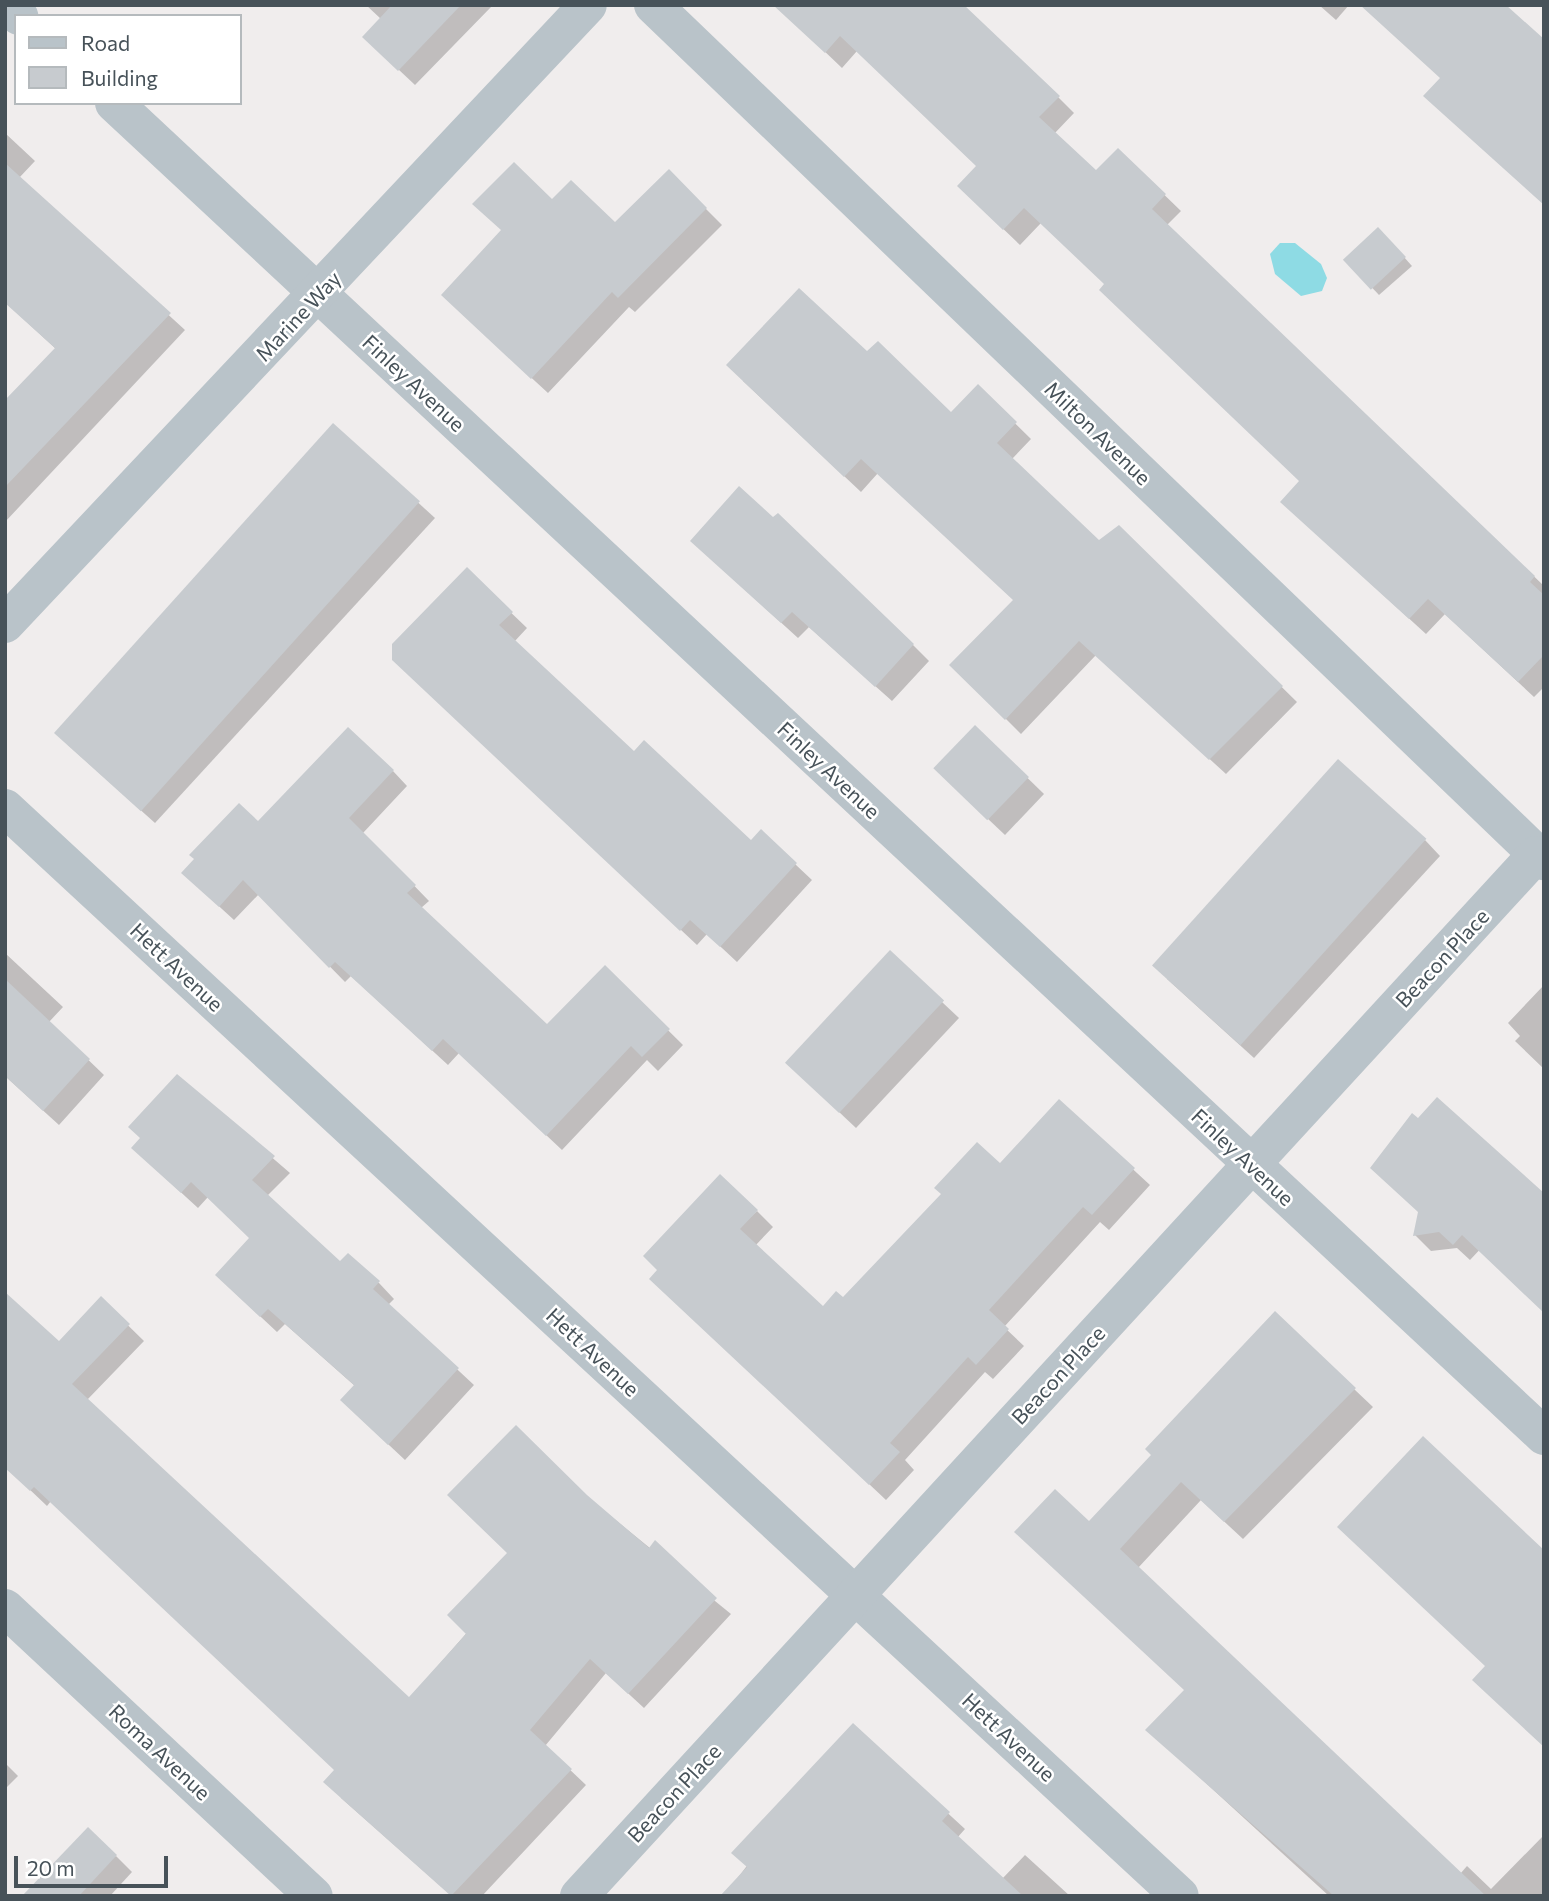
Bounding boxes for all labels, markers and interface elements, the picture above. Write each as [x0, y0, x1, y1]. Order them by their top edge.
legend [14, 14, 242, 105]
text: Road [81, 30, 130, 55]
text: Building [81, 65, 158, 90]
street label: Marine Way [250, 266, 346, 366]
street label: Finley Avenue [358, 329, 470, 437]
street label: Milton Avenue [1040, 376, 1156, 490]
street label: Finley Avenue [773, 716, 885, 824]
street label: Beacon Place [1390, 903, 1494, 1013]
street label: Hett Avenue [125, 918, 229, 1016]
street label: Finley Avenue [1187, 1103, 1299, 1211]
street label: Hett Avenue [541, 1303, 645, 1401]
street label: Beacon Place [1006, 1320, 1110, 1430]
street label: Hett Avenue [957, 1688, 1061, 1786]
street label: Roma Avenue [104, 1699, 216, 1805]
street label: Beacon Place [622, 1738, 726, 1848]
scale bar [18, 1842, 172, 1886]
text: 20 m [27, 1855, 75, 1880]

